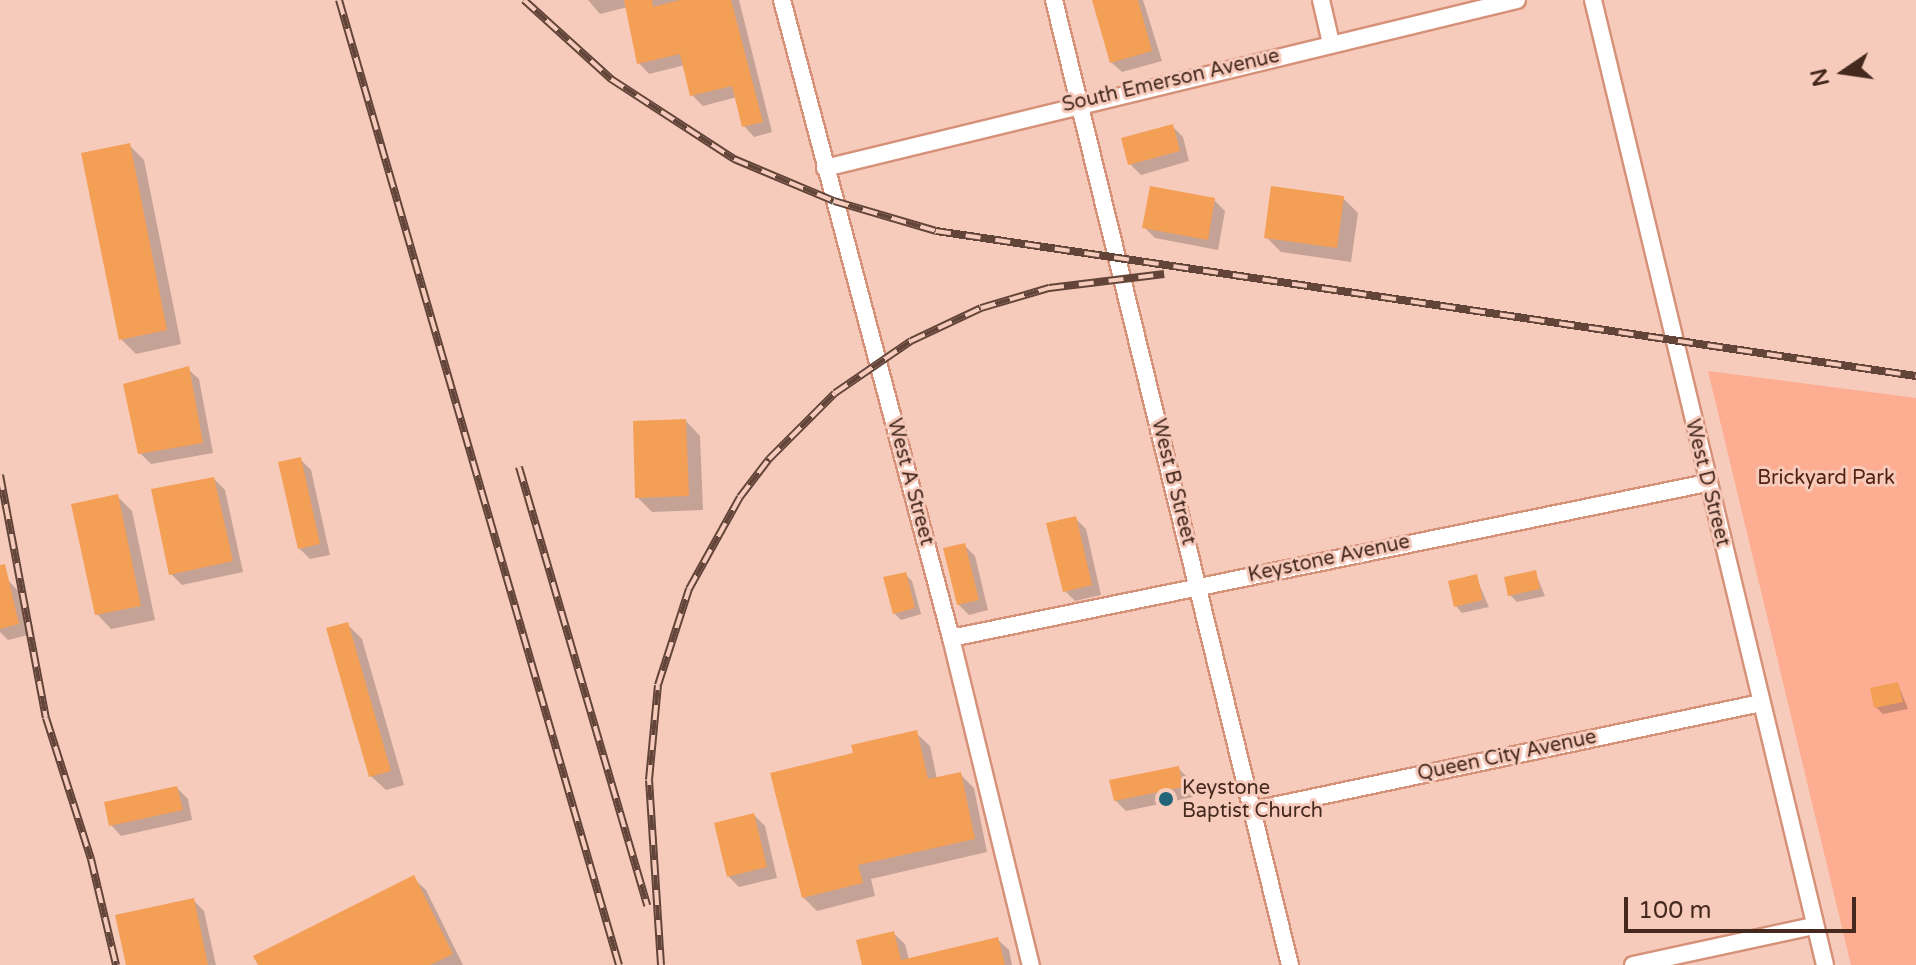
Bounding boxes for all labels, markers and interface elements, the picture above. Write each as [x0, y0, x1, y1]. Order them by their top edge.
north arrow [1804, 32, 1884, 112]
street label: South Emerson Avenue [1060, 44, 1282, 118]
text: N [1806, 66, 1835, 89]
street label: West A Street [882, 416, 938, 548]
street label: West B Street [1146, 416, 1200, 548]
street label: West D Street [1680, 417, 1734, 549]
park label: Brickyard Park [1757, 466, 1895, 490]
street label: Keystone Avenue [1246, 530, 1412, 588]
street label: Queen City Avenue [1415, 725, 1599, 787]
place label: Keystone Baptist Church [1182, 776, 1323, 823]
marker: Keystone Baptist Church [1157, 790, 1175, 808]
scale bar [1628, 881, 1860, 931]
text: 100 m [1638, 896, 1712, 925]

